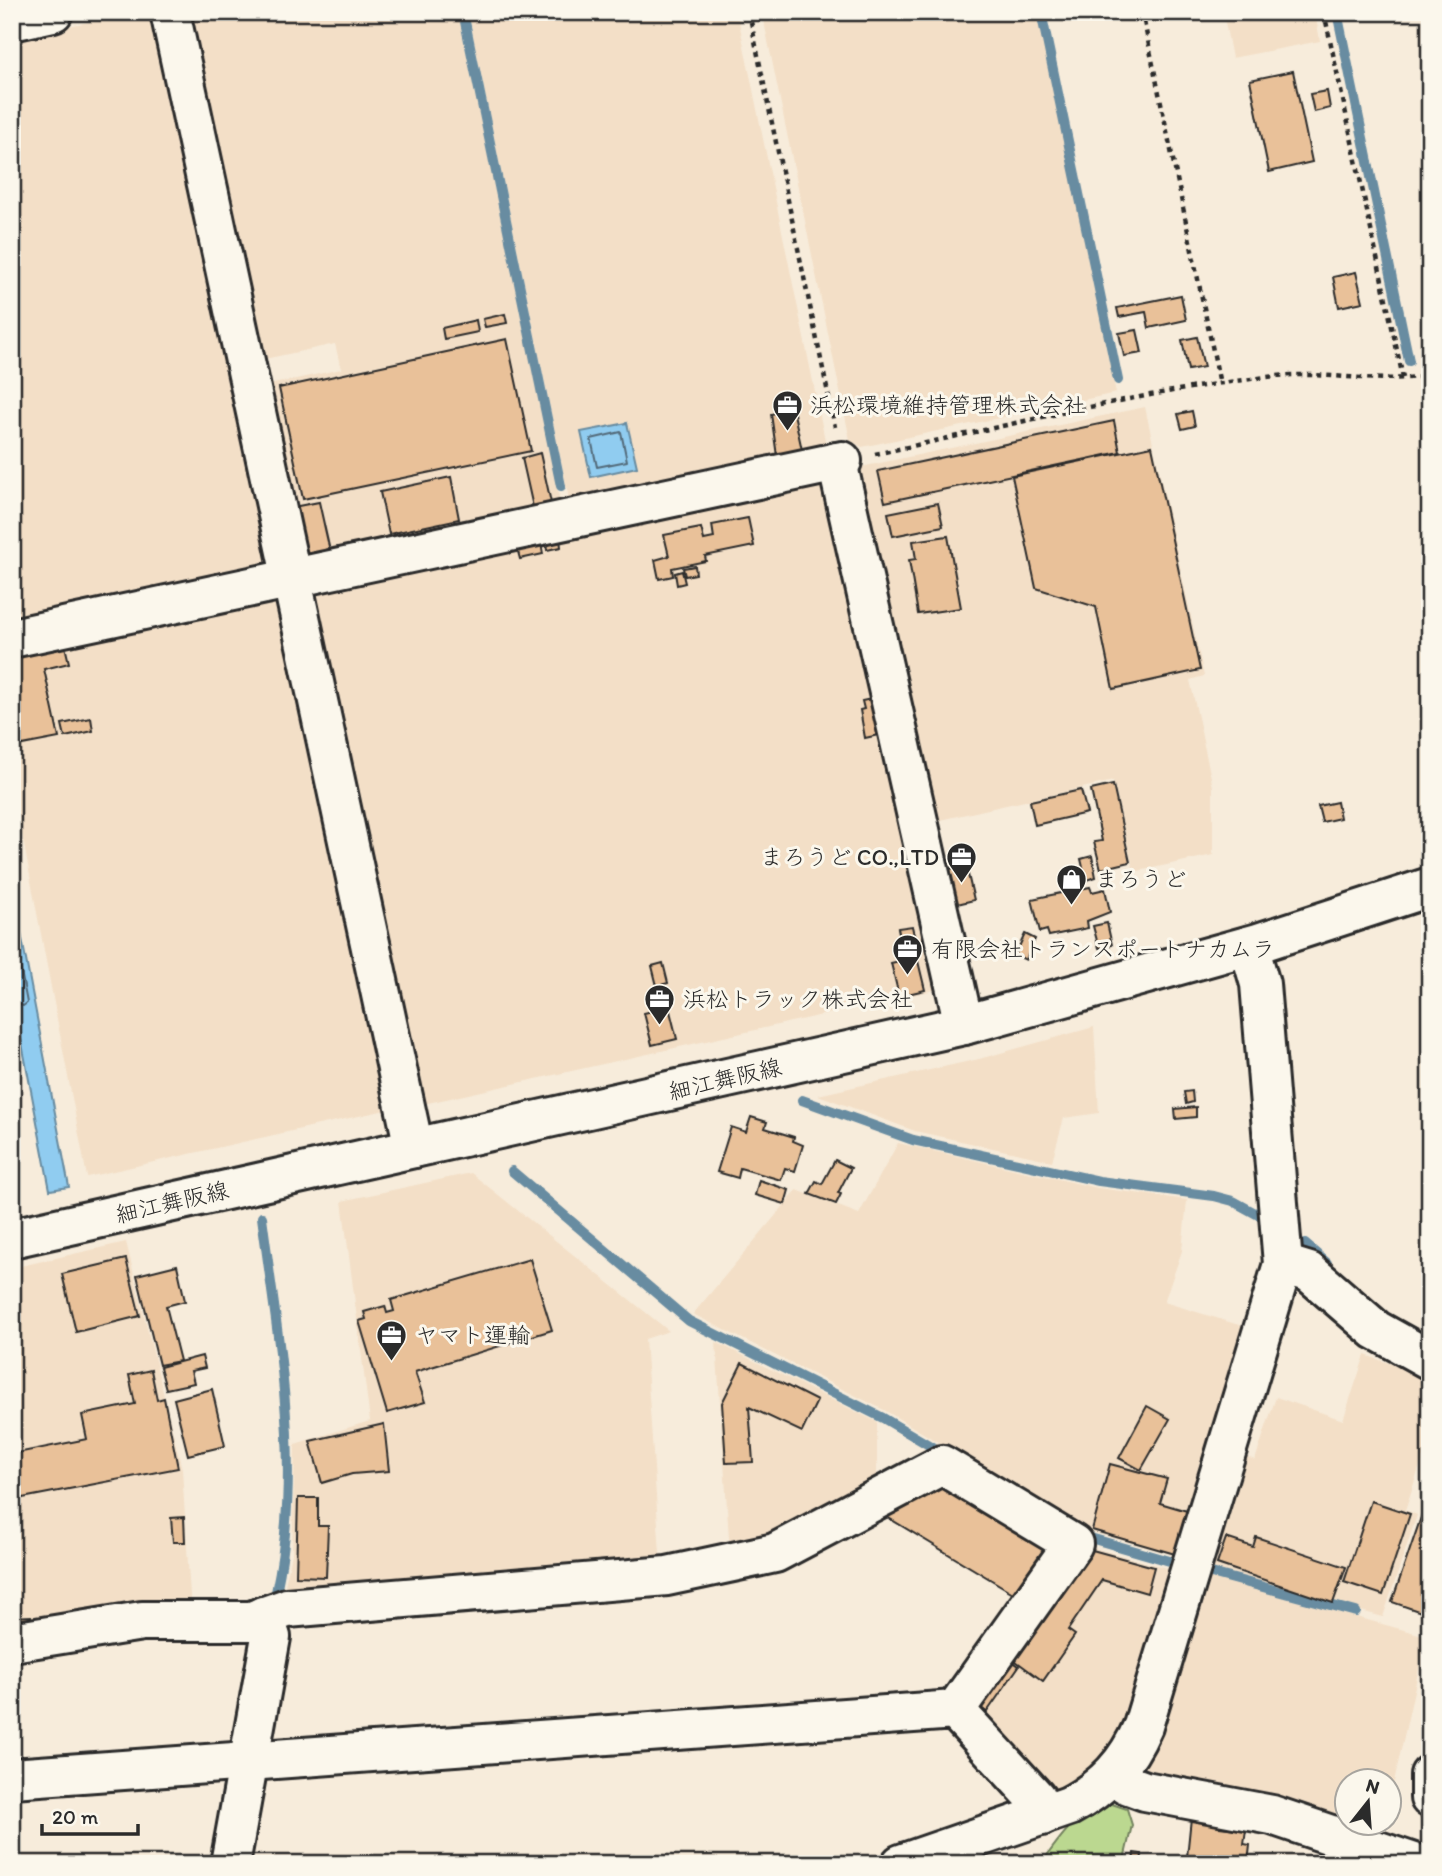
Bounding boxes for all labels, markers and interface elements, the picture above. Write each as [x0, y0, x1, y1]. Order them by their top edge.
office icon: 浜松環境維持管理株式会社 [770, 388, 804, 432]
place label: 浜松環境維持管理株式会社 [810, 391, 1086, 419]
office icon: まろうど CO.,LTD [945, 840, 979, 884]
place label: まろうど CO.,LTD [760, 843, 939, 871]
shop icon: まろうど [1055, 862, 1089, 906]
place label: まろうど [1095, 865, 1187, 893]
office icon: 有限会社トランスポートナカムラ [891, 932, 925, 976]
place label: 有限会社トランスポートナカムラ [931, 935, 1275, 963]
office icon: 浜松トラック株式会社 [643, 982, 677, 1026]
place label: 浜松トラック株式会社 [683, 985, 913, 1013]
street label: 細江舞阪線 [666, 1052, 784, 1106]
street label: 細江舞阪線 [113, 1175, 231, 1229]
office icon: ヤマト運輸 [375, 1318, 409, 1362]
place label: ヤマト運輸 [415, 1321, 530, 1349]
north arrow [1334, 1768, 1404, 1838]
text: N [1363, 1773, 1382, 1799]
scale bar [42, 1792, 138, 1836]
text: 20 m [52, 1804, 99, 1829]

